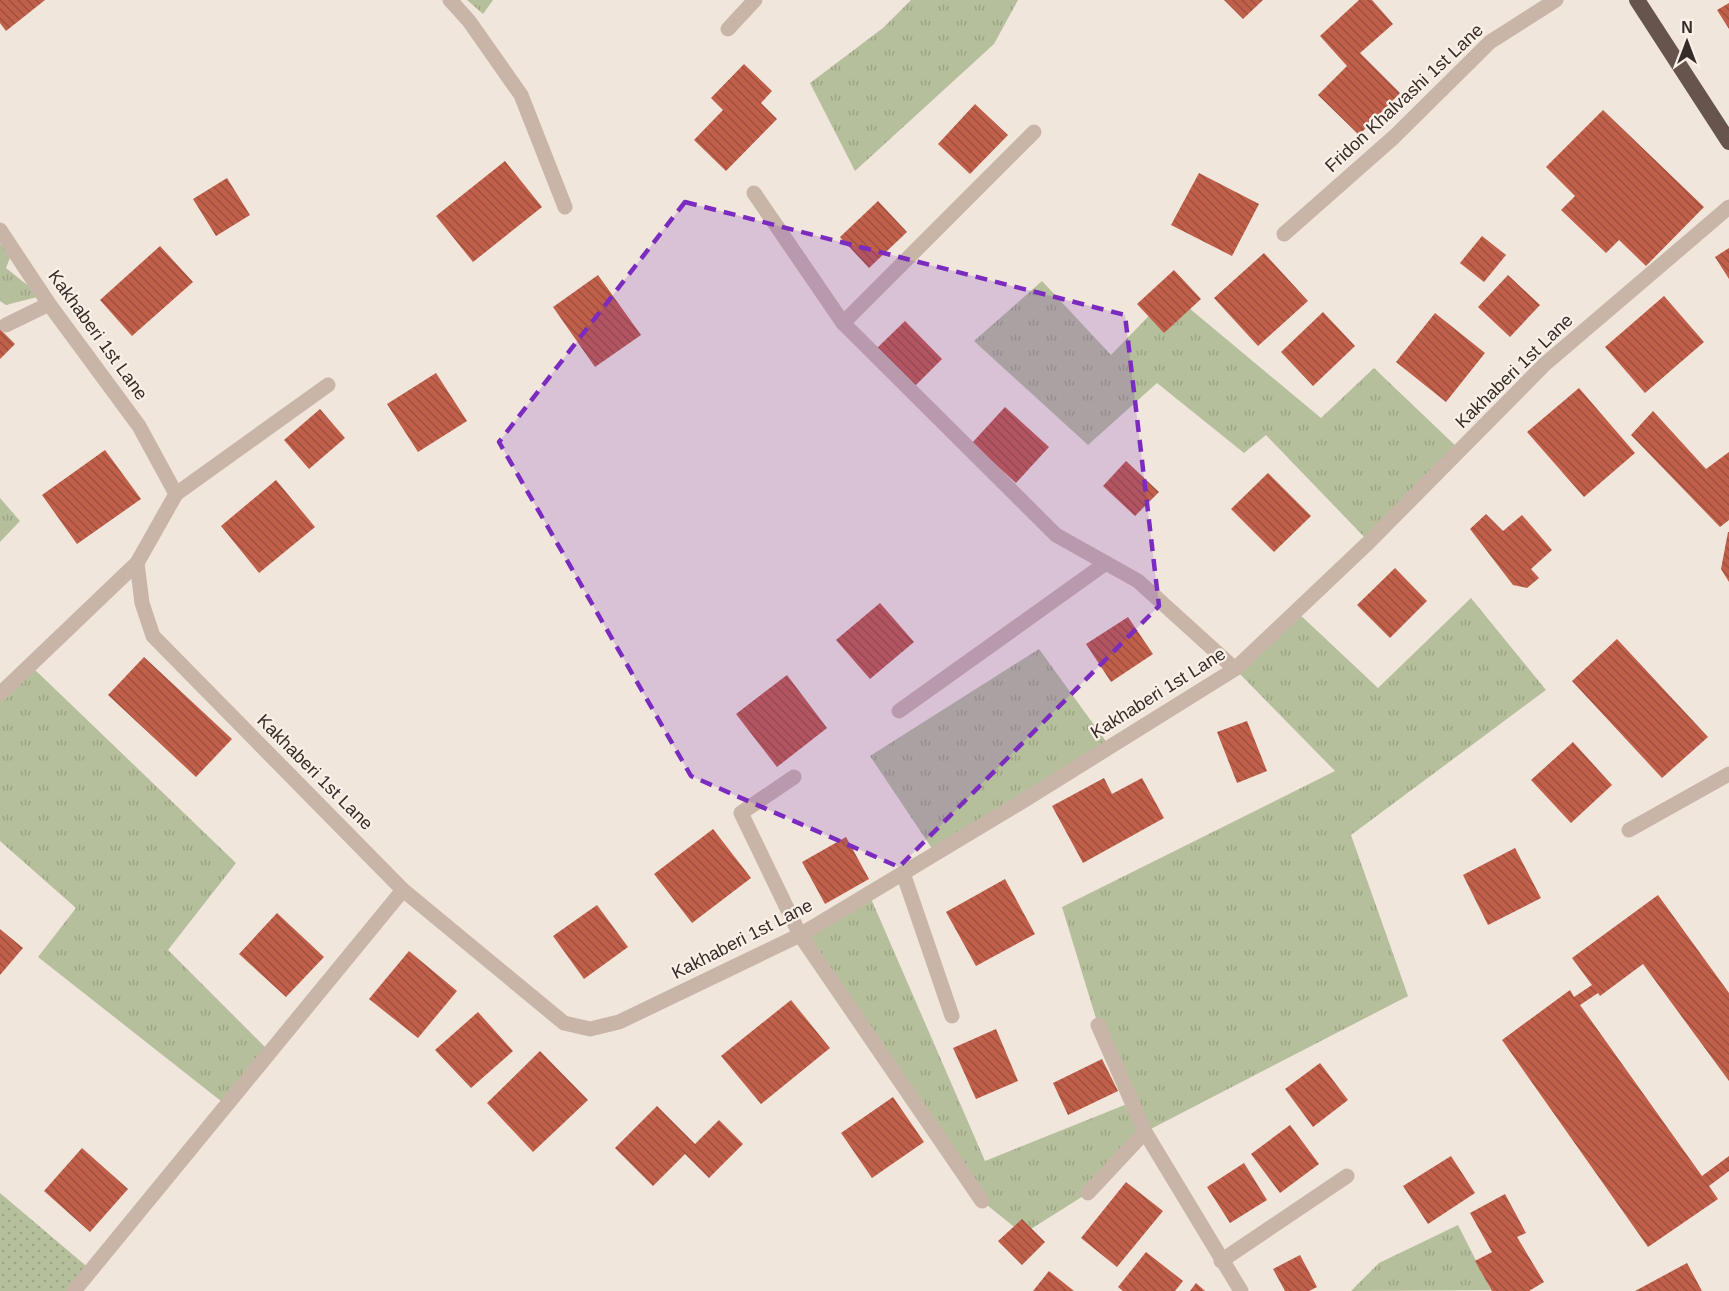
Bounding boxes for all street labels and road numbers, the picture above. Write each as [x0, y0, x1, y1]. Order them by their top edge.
street label: Fridon Khalvashi 1st Lane [1321, 20, 1487, 176]
street label: Kakhaberi 1st Lane [44, 266, 152, 404]
street label: Kakhaberi 1st Lane [1451, 310, 1577, 432]
street label: Kakhaberi 1st Lane [1087, 643, 1229, 743]
street label: Kakhaberi 1st Lane [253, 710, 377, 834]
street label: Kakhaberi 1st Lane [668, 895, 816, 983]

